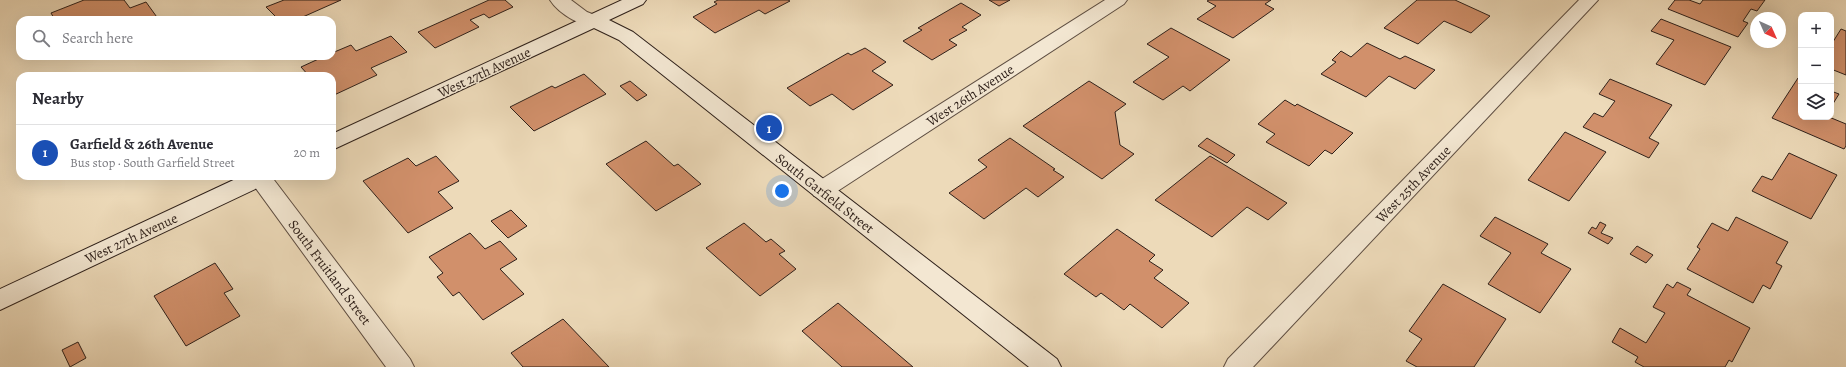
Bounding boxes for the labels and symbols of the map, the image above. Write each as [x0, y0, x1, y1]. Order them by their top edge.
north arrow [1750, 12, 1786, 48]
street label: West 27th Avenue [434, 43, 534, 103]
street label: West 26th Avenue [922, 60, 1018, 131]
pin: 1 [756, 113, 782, 143]
street label: West 25th Avenue [1371, 142, 1455, 228]
street label: South Garfield Street [771, 149, 878, 238]
your location [772, 181, 792, 201]
street label: West 27th Avenue [81, 209, 181, 269]
street label: South Fruitland Street [284, 216, 376, 329]

